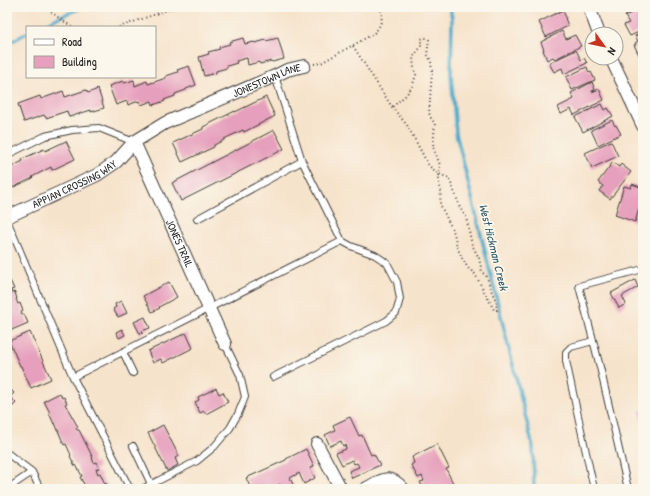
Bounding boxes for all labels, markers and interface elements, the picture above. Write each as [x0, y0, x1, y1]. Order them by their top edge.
legend [26, 26, 156, 78]
north arrow [584, 26, 624, 66]
text: Road [62, 33, 82, 50]
text: N [605, 45, 620, 58]
text: Building [62, 53, 97, 70]
street label: JONESTOWN LANE [230, 60, 302, 100]
street label: APPIAN CROSSING WAY [30, 157, 119, 211]
water label: West Hickman Creek [475, 202, 513, 293]
street label: JONES TRAIL [163, 217, 196, 269]

